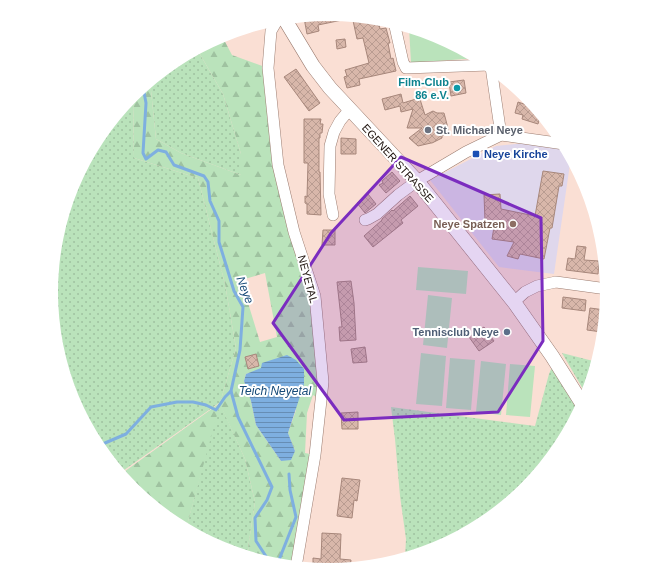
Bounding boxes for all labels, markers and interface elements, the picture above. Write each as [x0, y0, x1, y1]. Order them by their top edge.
place label: Film-Club 86 e.V. [398, 76, 449, 101]
marker: Film-Club 86 e.V. [452, 83, 462, 93]
street label: EGENER STRASSE [360, 122, 436, 204]
place label: St. Michael Neye [436, 124, 523, 136]
marker: St. Michael Neye [423, 125, 433, 135]
place label: Neye Kirche [484, 148, 548, 160]
marker: Neye Kirche [471, 149, 481, 159]
place label: Neye Spatzen [433, 218, 505, 230]
marker: Neye Spatzen [508, 219, 518, 229]
street label: NEYETAL [296, 254, 320, 304]
water label: Neye [233, 274, 257, 306]
place label: Tennisclub Neye [412, 326, 499, 338]
marker: Tennisclub Neye [502, 327, 512, 337]
water label: Teich Neyetal [239, 384, 311, 398]

